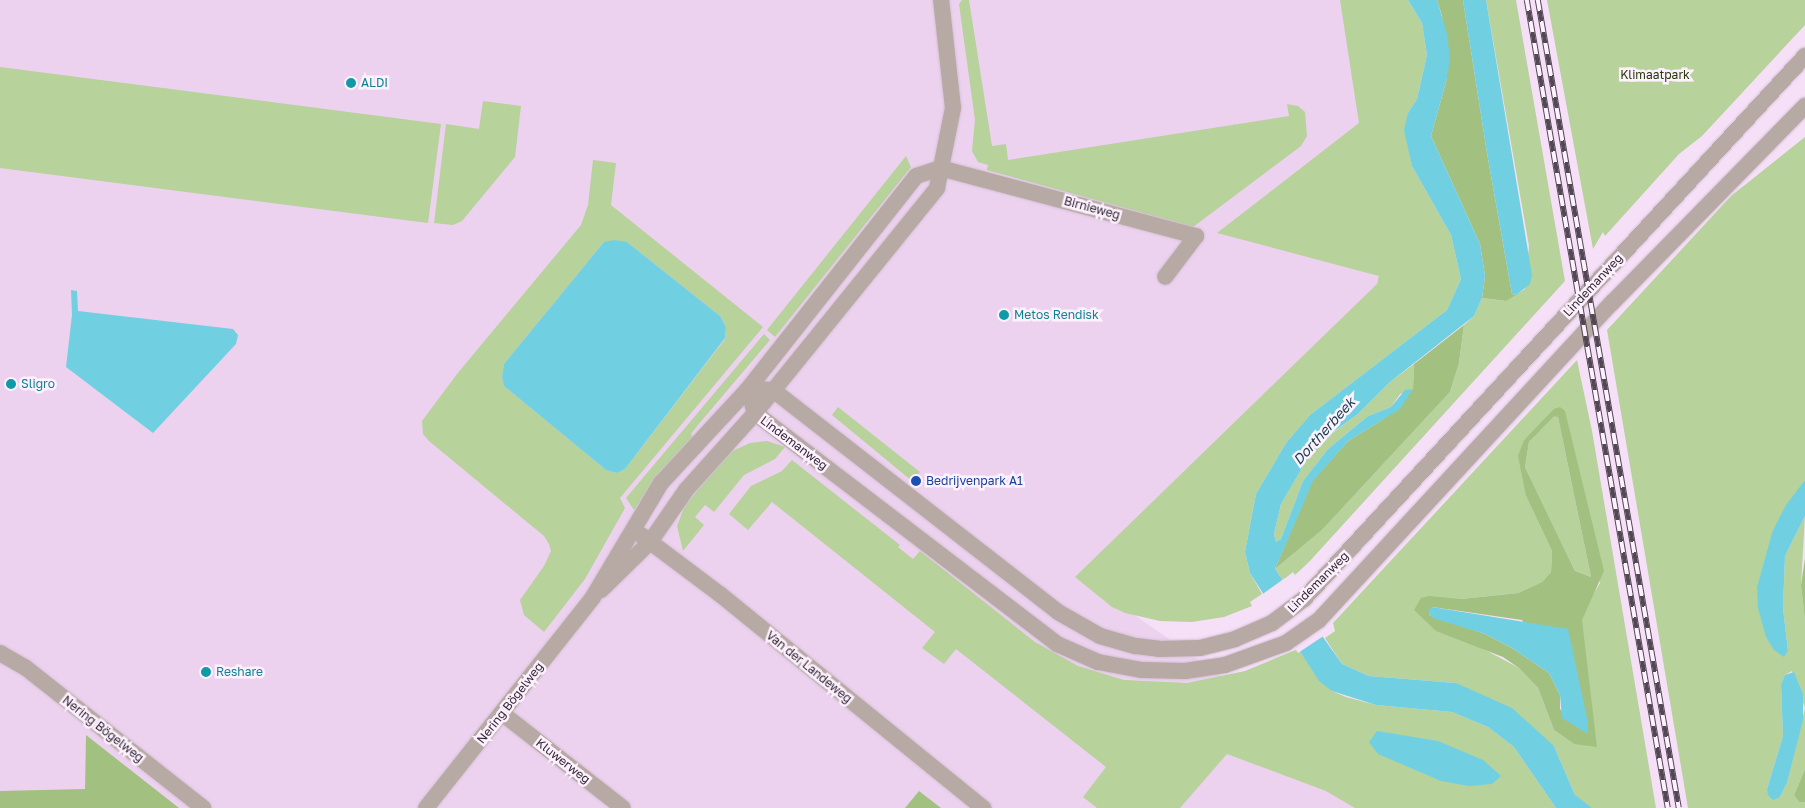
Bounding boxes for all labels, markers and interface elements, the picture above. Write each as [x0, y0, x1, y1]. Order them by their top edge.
park label: Klimaatpark [1620, 68, 1690, 82]
place label: ALDI [361, 76, 388, 90]
marker: ALDI [345, 77, 357, 89]
street label: Birnieweg [1062, 194, 1122, 222]
street label: Lindemanweg [1560, 251, 1626, 319]
place label: Metos Rendisk [1014, 308, 1099, 322]
marker: Metos Rendisk [998, 309, 1010, 321]
place label: Sligro [21, 377, 55, 391]
marker: Sligro [5, 378, 17, 390]
water label: Dortherbeek [1289, 394, 1359, 468]
street label: Lindemanweg [758, 413, 830, 473]
place label: Bedrijvenpark A1 [926, 474, 1023, 488]
marker: Bedrijvenpark A1 [910, 475, 922, 487]
street label: Lindemanweg [1284, 548, 1352, 616]
street label: Van der Landeweg [763, 628, 855, 706]
street label: Nering Bögelweg [474, 660, 546, 746]
place label: Reshare [216, 665, 263, 679]
marker: Reshare [200, 666, 212, 678]
street label: Nering Bögelweg [60, 693, 146, 765]
street label: Kluwerweg [533, 735, 593, 787]

